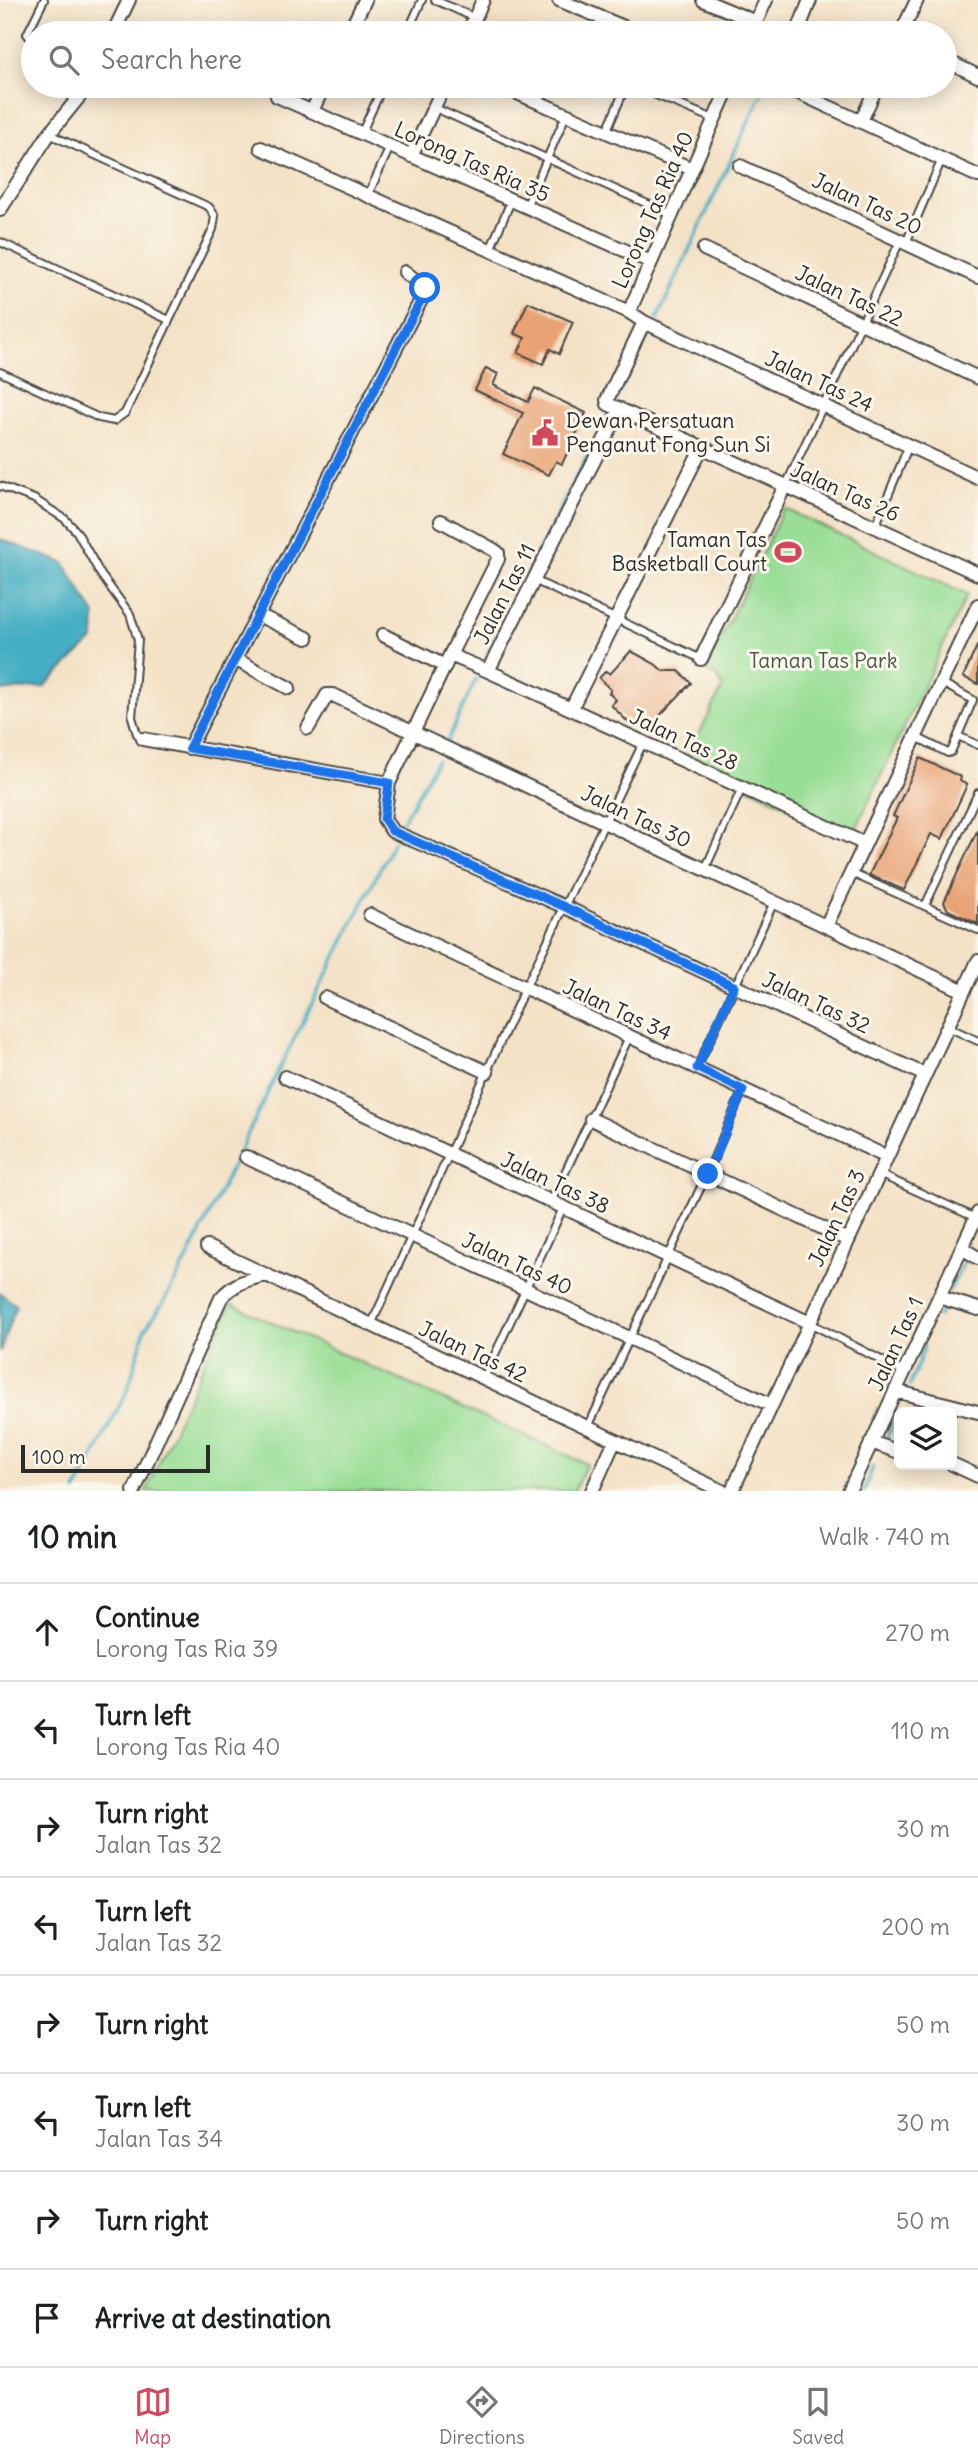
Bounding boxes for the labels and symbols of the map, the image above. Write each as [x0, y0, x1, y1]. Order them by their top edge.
street label: Lorong Tas Ria 35 [390, 115, 554, 208]
street label: Lorong Tas Ria 40 [606, 127, 699, 293]
street label: Jalan Tas 20 [808, 166, 926, 241]
street label: Jalan Tas 22 [791, 259, 907, 332]
route start [409, 272, 440, 303]
street label: Jalan Tas 24 [761, 345, 877, 418]
place label: Dewan Persatuan Penganut Fong Sun Si [566, 407, 771, 458]
public building icon: Dewan Persatuan Penganut Fong Sun Si [530, 418, 560, 448]
street label: Jalan Tas 26 [787, 456, 904, 528]
place label: Taman Tas Basketball Court [611, 526, 767, 577]
sports icon: Taman Tas Basketball Court [773, 537, 803, 567]
street label: Jalan Tas 11 [468, 539, 541, 649]
park label: Taman Tas Park [749, 647, 897, 674]
street label: Jalan Tas 28 [626, 703, 743, 776]
street label: Jalan Tas 30 [577, 779, 696, 854]
street label: Jalan Tas 32 [758, 966, 875, 1039]
street label: Jalan Tas 34 [559, 973, 676, 1046]
street label: Jalan Tas 38 [497, 1146, 614, 1219]
route end [692, 1158, 723, 1189]
street label: Jalan Tas 3 [802, 1165, 871, 1271]
street label: Jalan Tas 40 [458, 1226, 577, 1301]
street label: Jalan Tas 1 [862, 1292, 929, 1395]
street label: Jalan Tas 42 [415, 1315, 532, 1388]
scale bar [21, 1442, 210, 1474]

